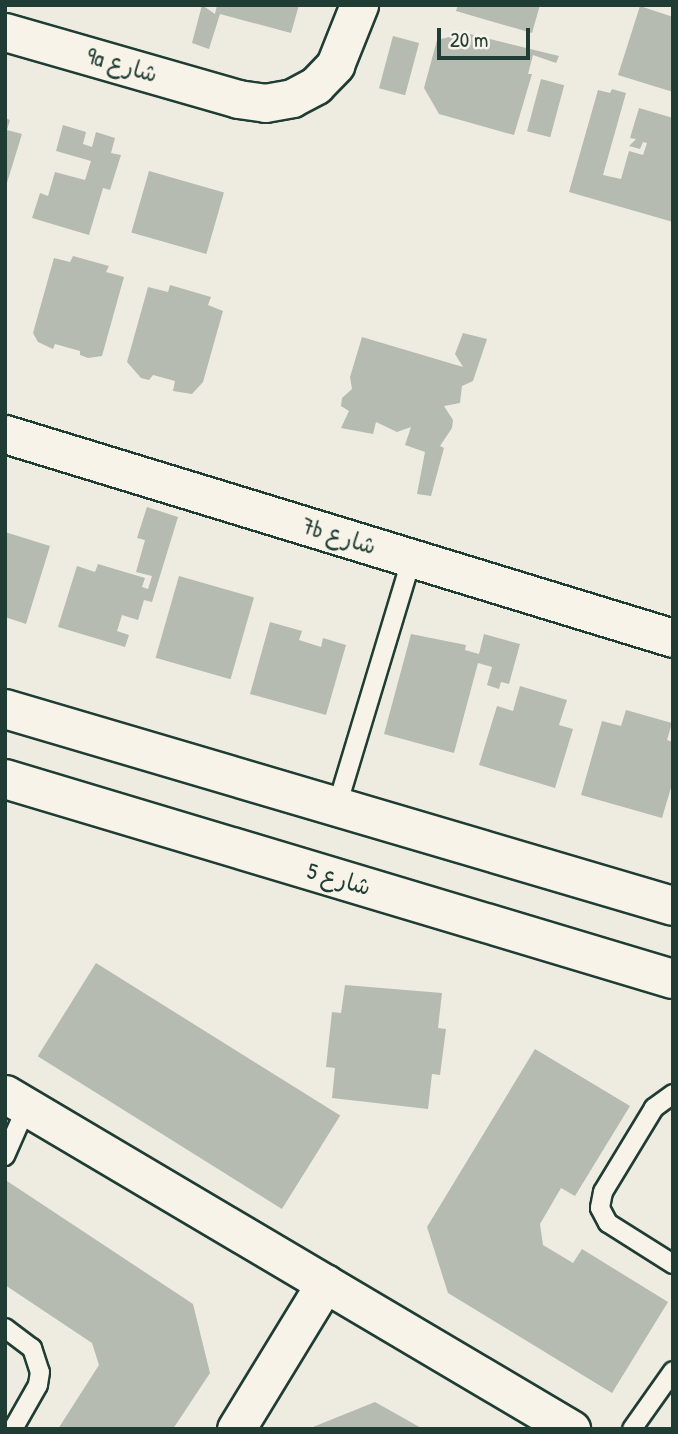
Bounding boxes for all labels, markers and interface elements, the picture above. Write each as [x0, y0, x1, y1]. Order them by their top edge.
scale bar [440, 14, 533, 58]
text: 20 m [450, 25, 488, 54]
street label: 9a شارع [83, 42, 161, 88]
street label: 7b شارع [299, 512, 379, 560]
street label: شارع 5 [304, 857, 374, 901]

